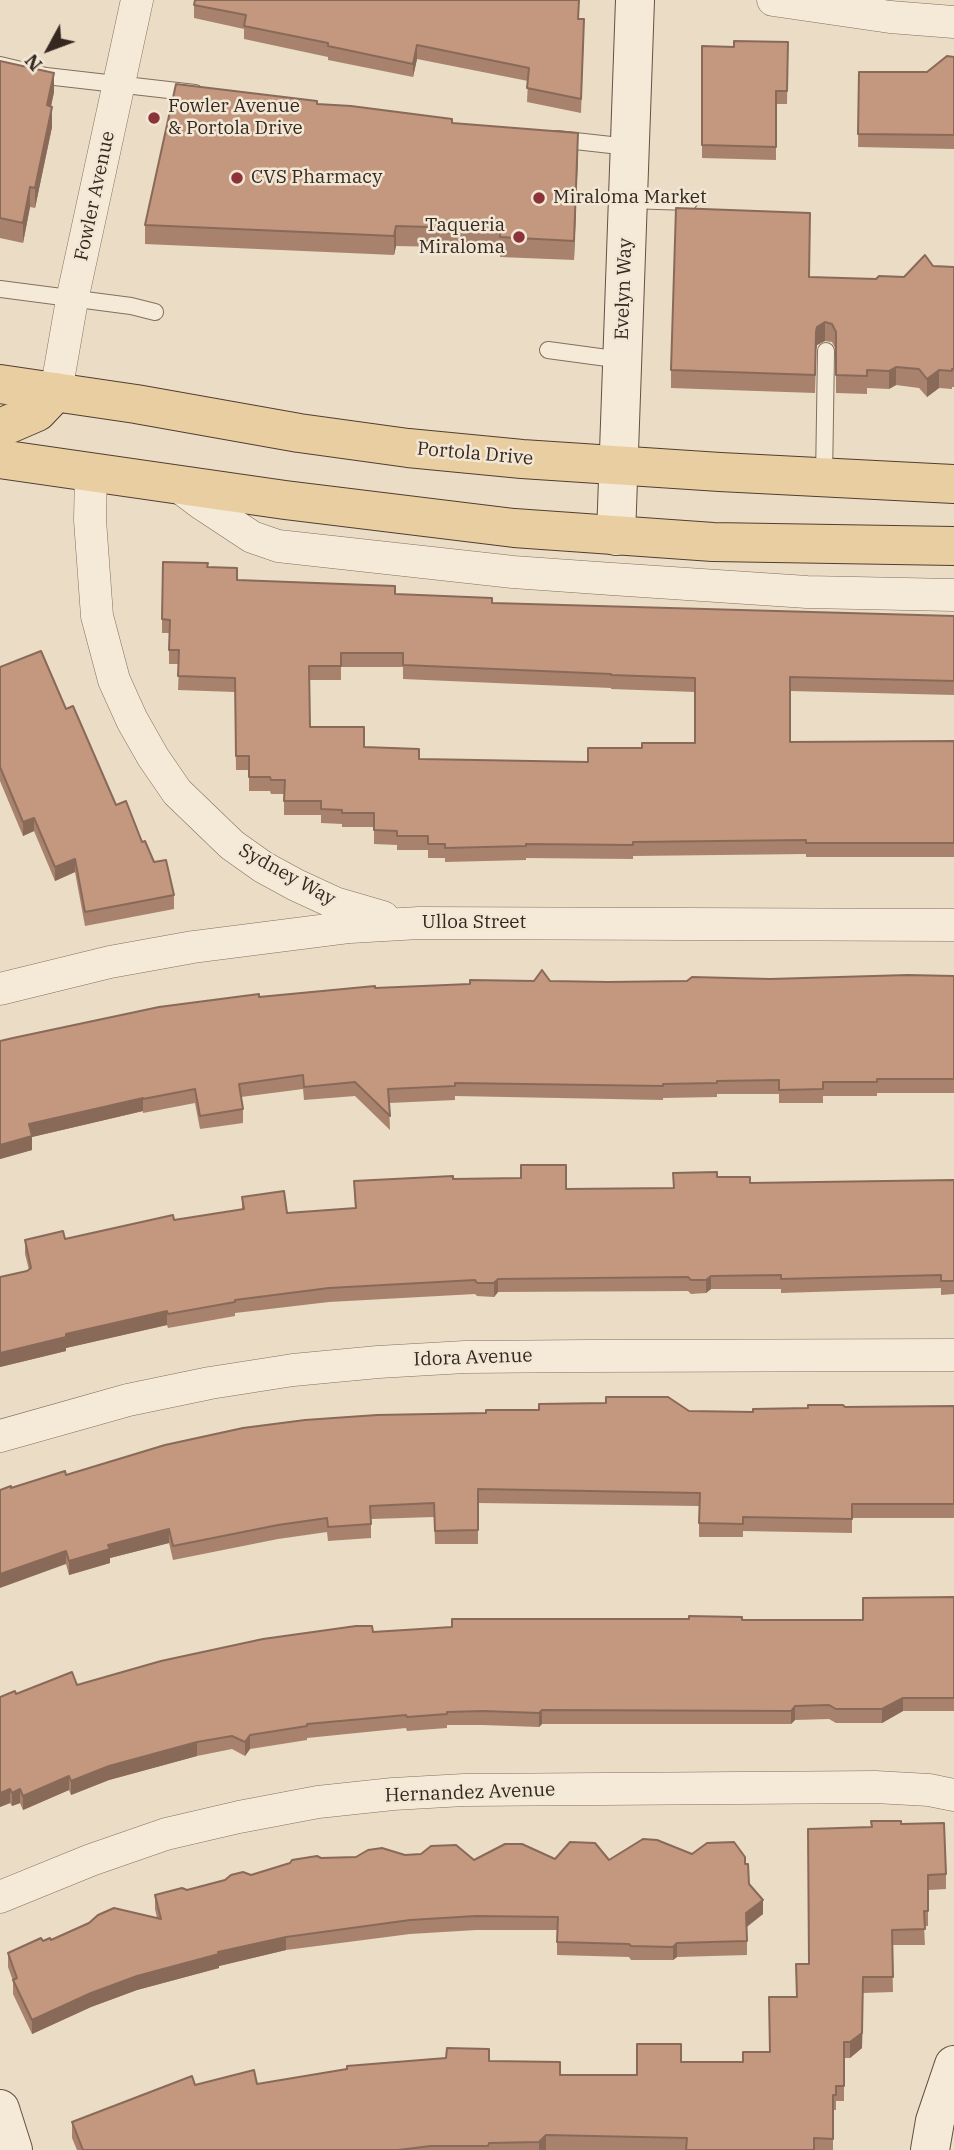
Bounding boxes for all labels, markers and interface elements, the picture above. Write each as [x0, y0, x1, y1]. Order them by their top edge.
north arrow [14, 14, 84, 84]
text: N [19, 49, 47, 76]
place label: Fowler Avenue & Portola Drive [168, 96, 303, 140]
marker: Fowler Avenue & Portola Drive [146, 110, 162, 126]
street label: Fowler Avenue [70, 129, 120, 263]
place label: CVS Pharmacy [251, 167, 382, 189]
marker: CVS Pharmacy [229, 170, 245, 186]
place label: Miraloma Market [553, 187, 707, 209]
marker: Miraloma Market [531, 190, 547, 206]
place label: Taqueria Miraloma [419, 215, 505, 259]
marker: Taqueria Miraloma [511, 229, 527, 245]
street label: Evelyn Way [611, 238, 637, 340]
street label: Portola Drive [416, 438, 534, 470]
street label: Sydney Way [235, 839, 339, 911]
street label: Ulloa Street [422, 912, 526, 934]
street label: Idora Avenue [413, 1345, 533, 1371]
street label: Hernandez Avenue [384, 1779, 556, 1807]

